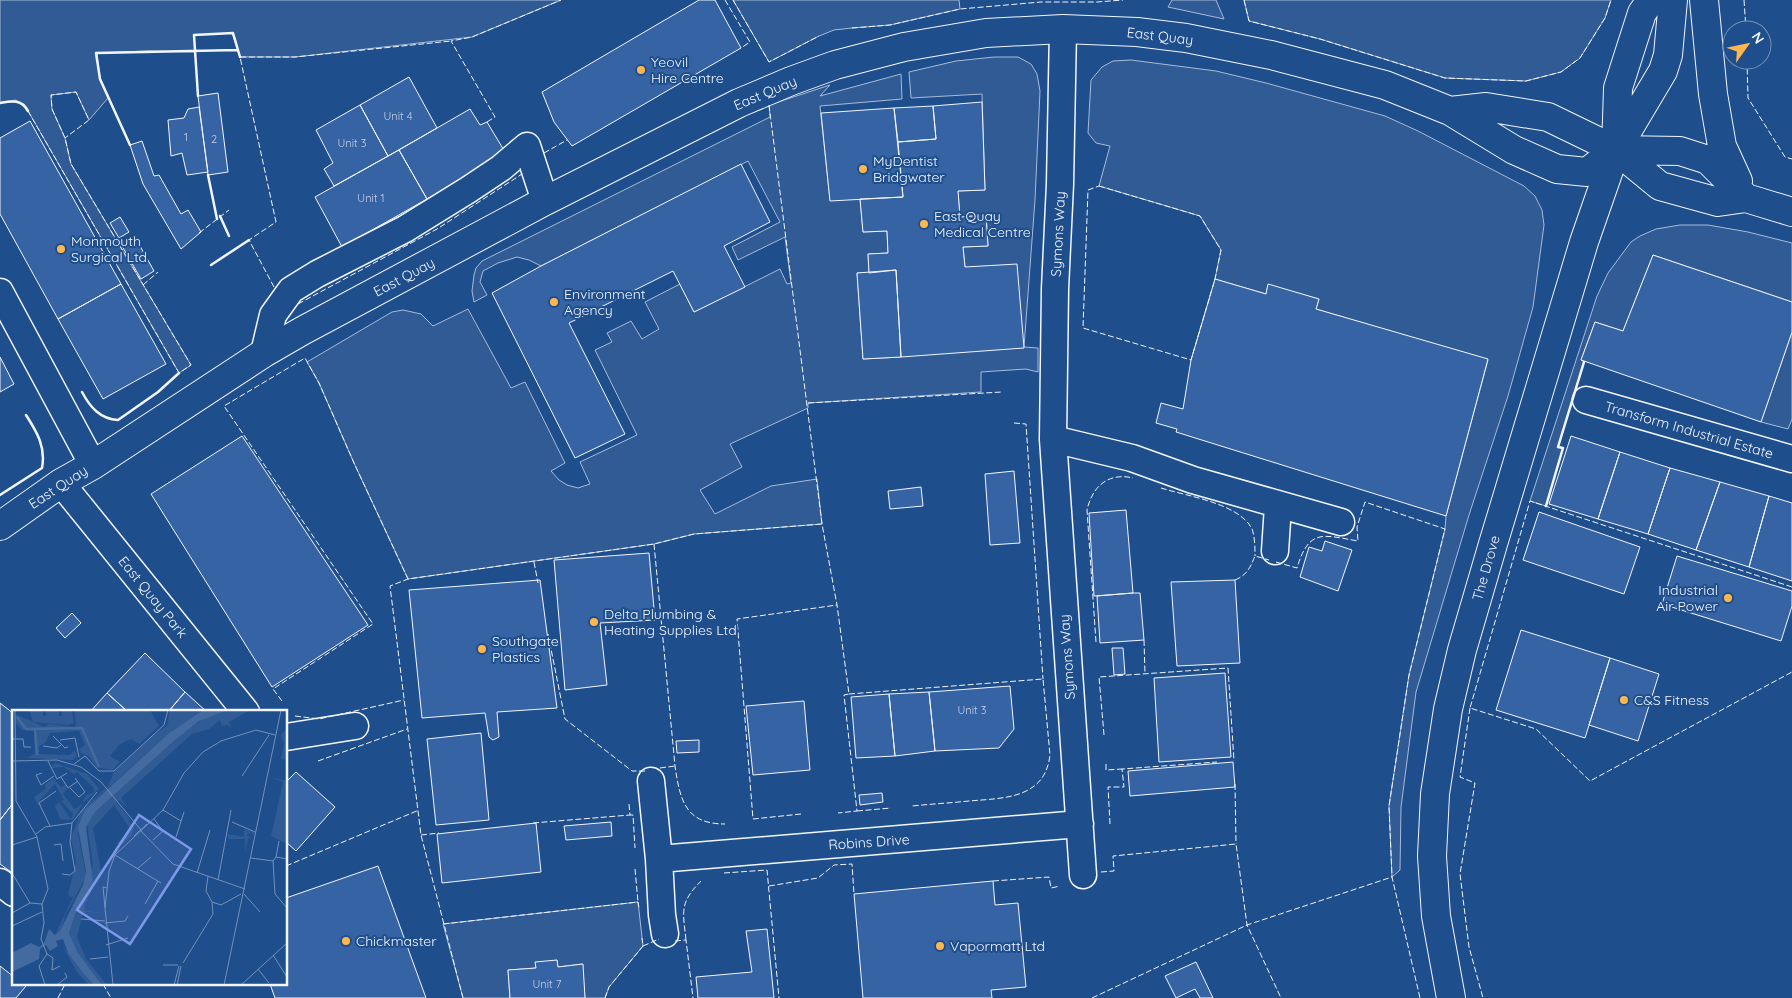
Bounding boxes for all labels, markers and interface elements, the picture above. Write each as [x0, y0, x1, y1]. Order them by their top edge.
north arrow [1722, 20, 1772, 70]
street label: East Quay [1126, 23, 1194, 49]
text: N [1748, 29, 1768, 47]
place label: Yeovil Hire Centre [651, 53, 724, 87]
marker: Yeovil Hire Centre [635, 64, 647, 76]
street label: East Quay [731, 72, 799, 114]
house number: Unit 4 [383, 109, 413, 123]
house number: 1 [184, 130, 188, 144]
house number: 2 [211, 132, 217, 146]
house number: Unit 3 [337, 136, 367, 150]
place label: MyDentist Bridgwater [873, 152, 945, 186]
marker: MyDentist Bridgwater [857, 163, 869, 175]
house number: Unit 1 [357, 191, 385, 205]
street label: Symons Way [1047, 191, 1069, 277]
place label: East Quay Medical Centre [934, 207, 1031, 241]
marker: East Quay Medical Centre [918, 218, 930, 230]
place label: Monmouth Surgical Ltd [71, 232, 147, 266]
marker: Monmouth Surgical Ltd [55, 243, 67, 255]
street label: East Quay [370, 253, 438, 301]
place label: Environment Agency [564, 285, 646, 319]
marker: Environment Agency [548, 296, 560, 308]
street label: Transform Industrial Estate [1603, 397, 1776, 463]
street label: East Quay [25, 461, 91, 513]
street label: The Drove [1468, 533, 1504, 603]
street label: East Quay Park [114, 552, 192, 642]
place label: Industrial Air Power [1656, 581, 1719, 615]
marker: Industrial Air Power [1722, 592, 1734, 604]
place label: Delta Plumbing & Heating Supplies Ltd [604, 605, 737, 639]
street label: Symons Way [1055, 614, 1079, 700]
marker: Delta Plumbing & Heating Supplies Ltd [588, 616, 600, 628]
place label: Southgate Plastics [492, 632, 559, 666]
marker: Southgate Plastics [476, 643, 488, 655]
place label: C&S Fitness [1634, 691, 1709, 709]
marker: C&S Fitness [1618, 694, 1630, 706]
house number: Unit 3 [957, 703, 987, 717]
inset map [12, 710, 288, 986]
street label: Robins Drive [828, 830, 910, 854]
place label: Chickmaster [356, 932, 437, 950]
marker: Chickmaster [340, 935, 352, 947]
place label: Vapormatt Ltd [950, 937, 1045, 955]
marker: Vapormatt Ltd [934, 940, 946, 952]
house number: Unit 7 [533, 977, 562, 991]

